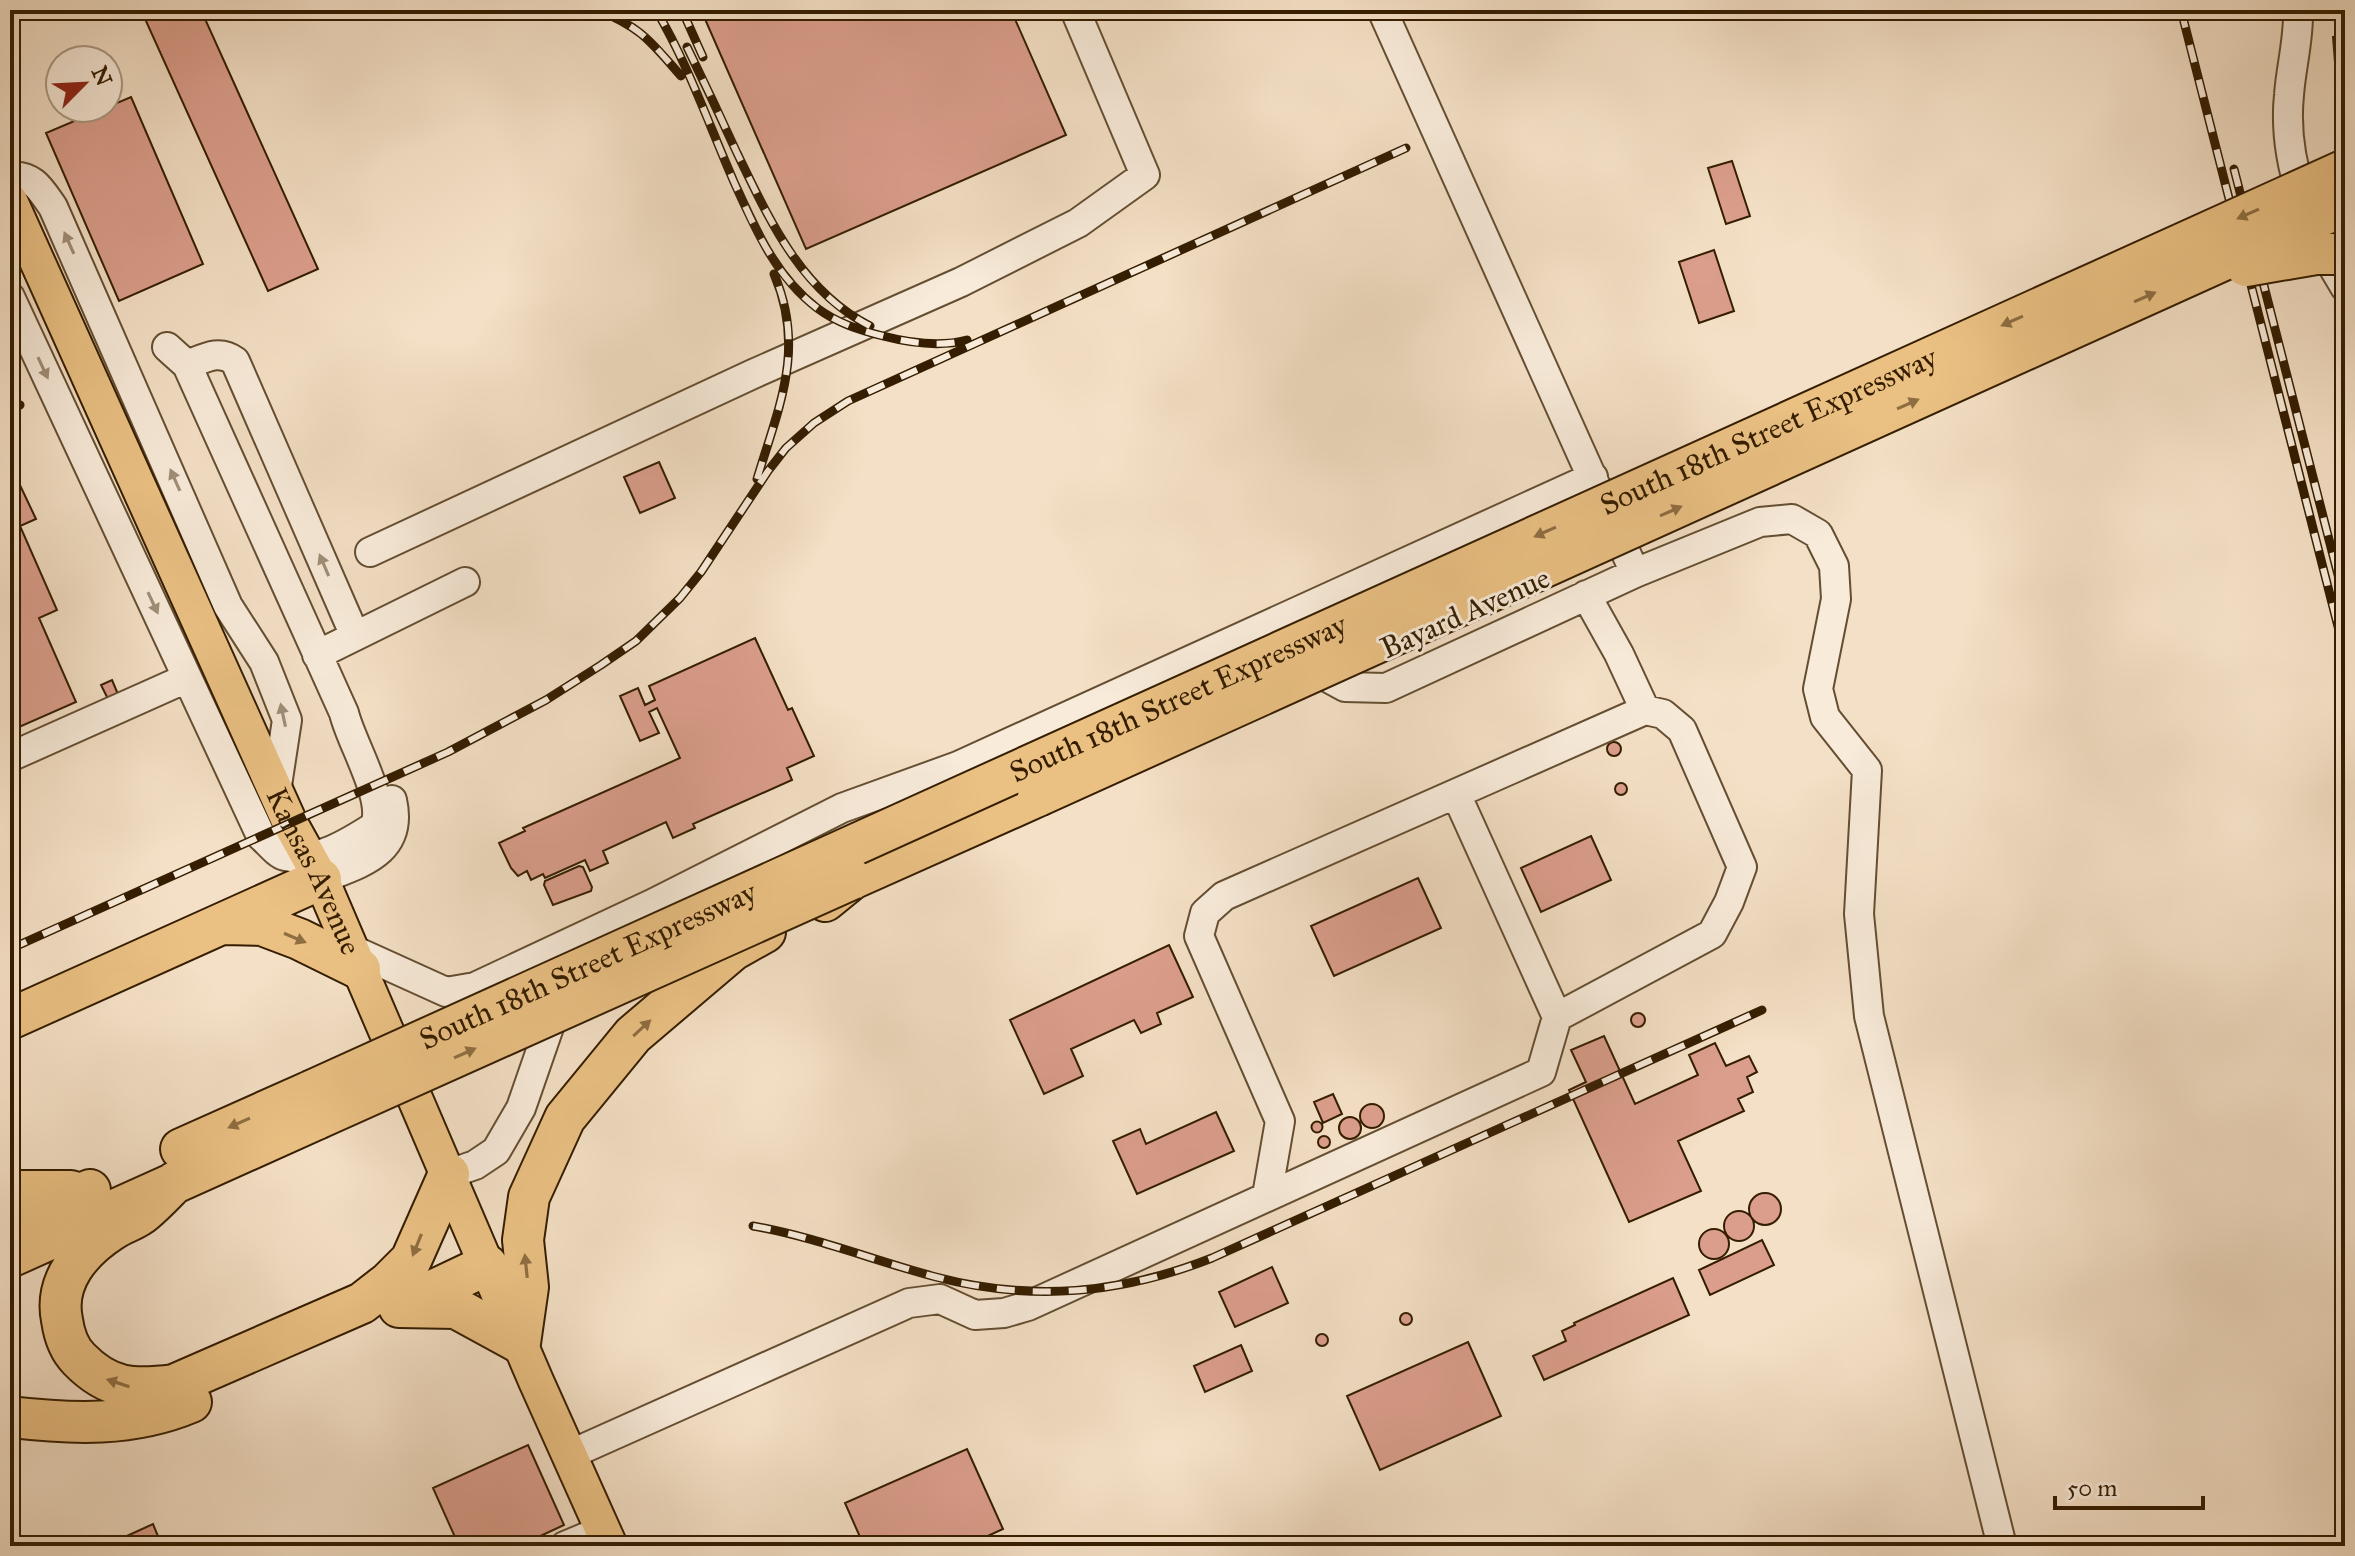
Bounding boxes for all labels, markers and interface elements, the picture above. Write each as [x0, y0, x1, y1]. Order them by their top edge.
north arrow [44, 44, 124, 124]
text: N [86, 62, 118, 90]
one-way arrow [2237, 207, 2260, 220]
one-way arrow [63, 231, 76, 255]
one-way arrow [2133, 290, 2157, 304]
one-way arrow [2000, 314, 2023, 328]
street label: South 18th Street Expressway [1594, 339, 1944, 523]
one-way arrow [36, 356, 50, 379]
one-way arrow [1896, 397, 1920, 411]
one-way arrow [168, 469, 181, 492]
one-way arrow [1659, 504, 1683, 518]
one-way arrow [1533, 525, 1557, 539]
one-way arrow [317, 553, 330, 576]
street label: Bayard Avenue [1375, 560, 1555, 666]
one-way arrow [146, 592, 160, 615]
street label: South 18th Street Expressway [1004, 606, 1353, 790]
one-way arrow [276, 703, 289, 728]
street label: Kansas Avenue [258, 782, 369, 960]
street label: South 18th Street Expressway [414, 873, 763, 1058]
one-way arrow [283, 931, 307, 944]
one-way arrow [632, 1019, 651, 1037]
one-way arrow [453, 1046, 477, 1060]
one-way arrow [228, 1116, 251, 1130]
one-way arrow [411, 1233, 424, 1257]
one-way arrow [519, 1253, 532, 1278]
one-way arrow [106, 1377, 130, 1389]
scale bar [2055, 1460, 2203, 1510]
text: 50 m [2067, 1473, 2117, 1503]

